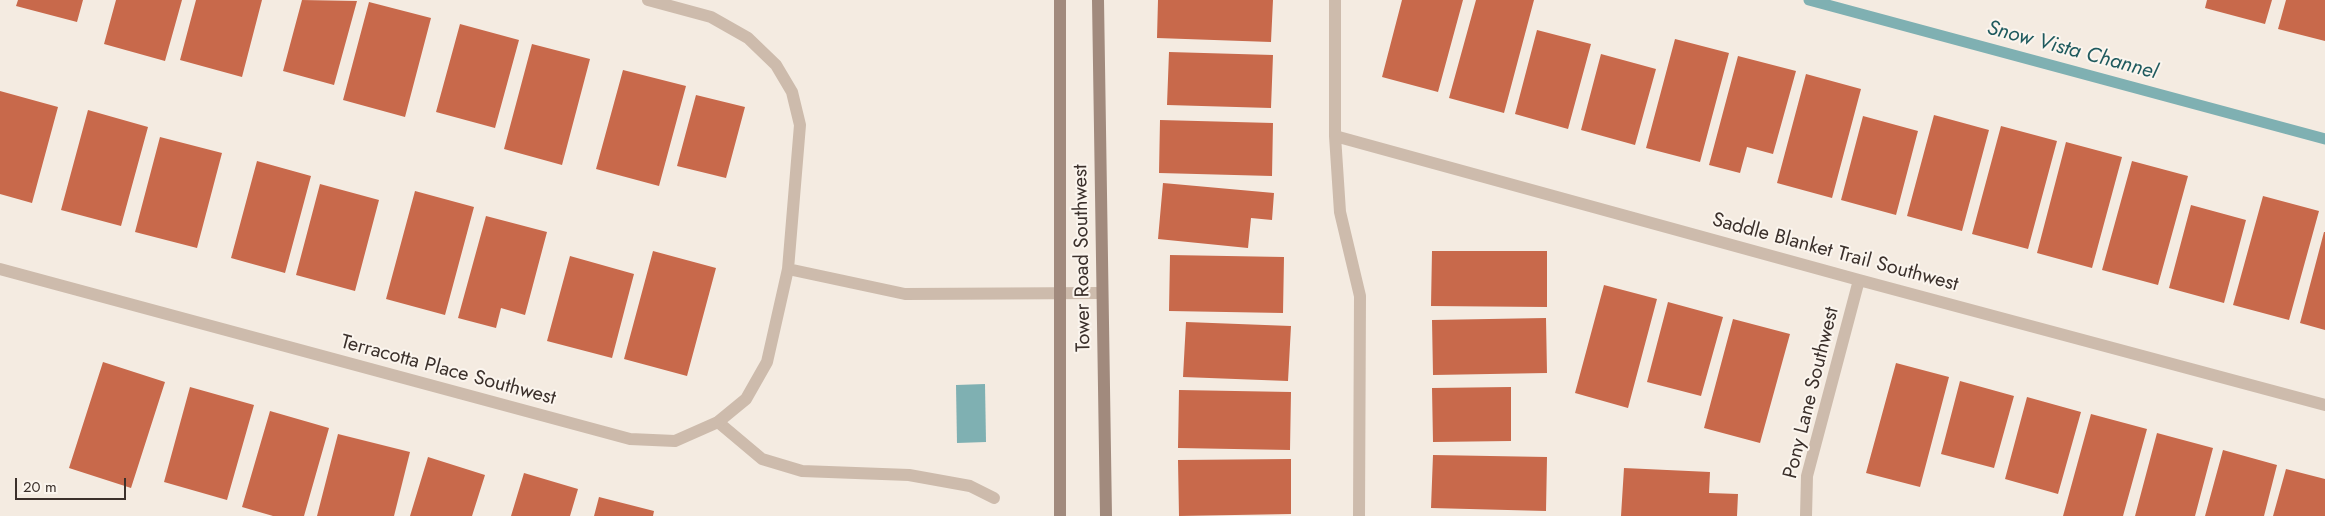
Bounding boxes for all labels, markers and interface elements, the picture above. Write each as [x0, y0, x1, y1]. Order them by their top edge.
water label: Snow Vista Channel [1984, 16, 2160, 86]
street label: Tower Road Southwest [1069, 164, 1097, 352]
street label: Saddle Blanket Trail Southwest [1709, 209, 1961, 297]
street label: Pony Lane Southwest [1779, 305, 1845, 481]
street label: Terracotta Place Southwest [338, 331, 558, 411]
scale bar [18, 468, 129, 500]
text: 20 m [23, 476, 57, 498]

